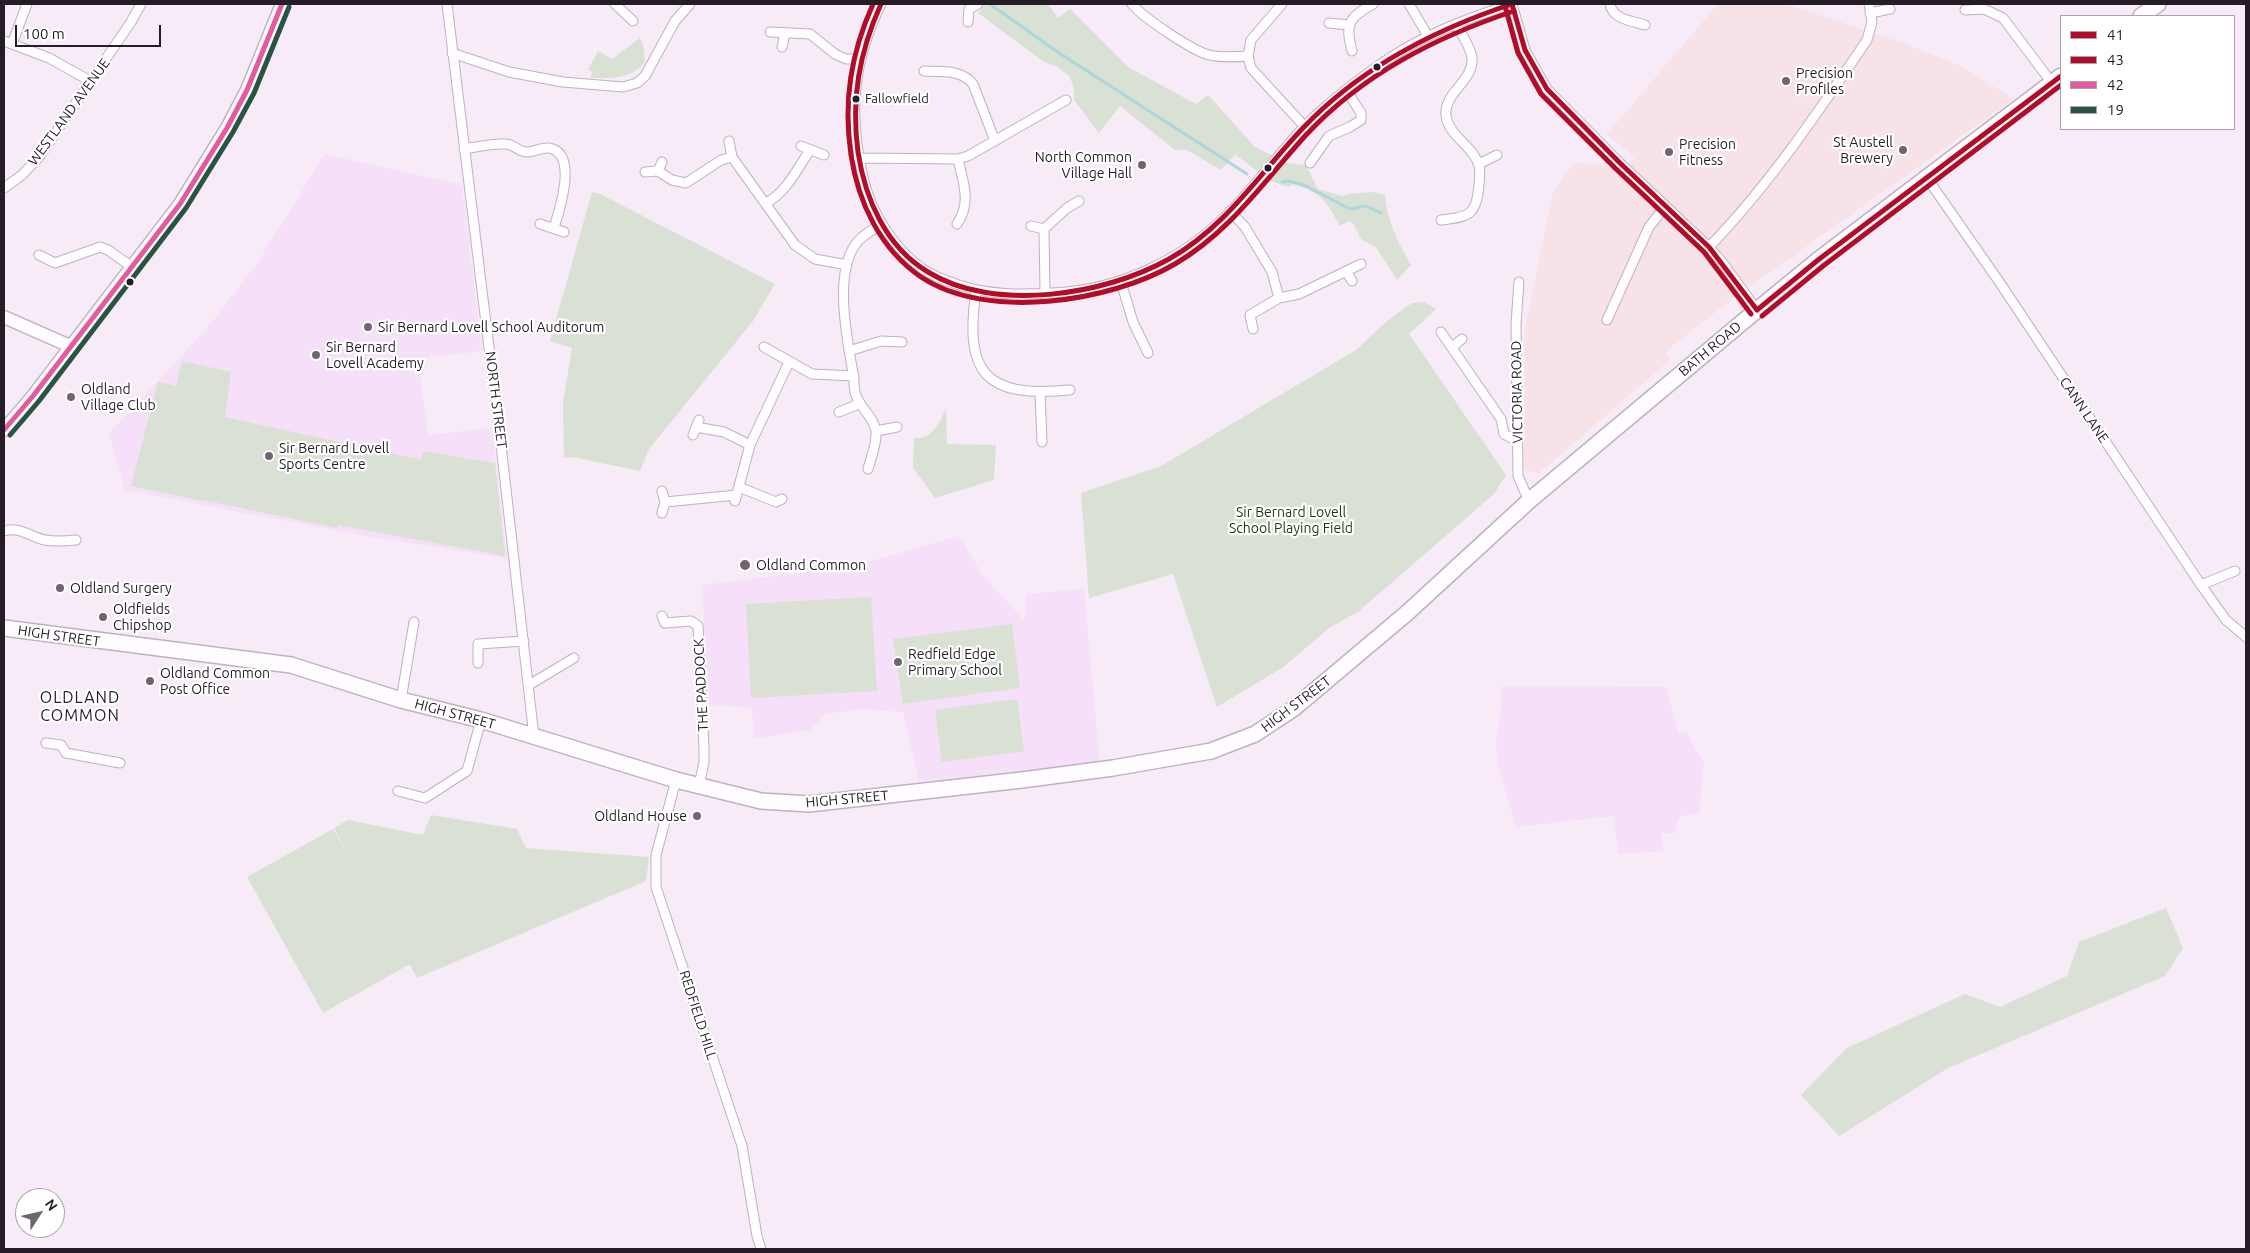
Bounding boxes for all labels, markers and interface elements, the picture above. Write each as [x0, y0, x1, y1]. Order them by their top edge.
scale bar [18, 15, 164, 47]
legend [2060, 15, 2235, 130]
text: 100 m [23, 25, 65, 42]
text: 41 [2107, 26, 2124, 43]
text: 43 [2107, 51, 2124, 68]
street label: WESTLAND AVENUE [25, 55, 113, 169]
unlabelled marker [1372, 62, 1382, 72]
place label: Precision Profiles [1796, 65, 1853, 98]
marker: Precision Profiles [1780, 75, 1792, 87]
text: 42 [2107, 76, 2124, 93]
place label: Fallowfield [865, 91, 929, 107]
marker: Fallowfield [851, 94, 861, 104]
text: 19 [2107, 101, 2124, 118]
place label: St Austell Brewery [1833, 134, 1893, 166]
place label: Precision Fitness [1679, 136, 1736, 168]
marker: St Austell Brewery [1897, 144, 1909, 156]
marker: Precision Fitness [1663, 146, 1675, 158]
place label: North Common Village Hall [1035, 149, 1132, 182]
marker: North Common Village Hall [1136, 159, 1148, 171]
unlabelled marker [1263, 163, 1273, 173]
unlabelled marker [125, 277, 135, 287]
street label: BATH ROAD [1675, 318, 1745, 380]
place label: Sir Bernard Lovell School Auditorum [378, 319, 604, 335]
marker: Sir Bernard Lovell School Auditorum [362, 321, 374, 333]
place label: Sir Bernard Lovell Academy [326, 339, 424, 372]
street label: VICTORIA ROAD [1508, 340, 1526, 444]
marker: Sir Bernard Lovell Academy [310, 349, 322, 361]
street label: NORTH STREET [482, 351, 510, 449]
street label: CANN LANE [2056, 374, 2112, 446]
place label: Oldland Village Club [81, 381, 156, 414]
marker: Oldland Village Club [65, 391, 77, 403]
place label: Sir Bernard Lovell Sports Centre [279, 440, 389, 472]
marker: Sir Bernard Lovell Sports Centre [263, 450, 275, 462]
park label: Sir Bernard Lovell School Playing Field [1229, 504, 1353, 536]
place label: Oldland Common [756, 557, 866, 573]
marker: Oldland Common [738, 558, 752, 572]
place label: Oldland Surgery [70, 580, 172, 596]
marker: Oldland Surgery [54, 582, 66, 594]
place label: Oldfields Chipshop [113, 601, 172, 634]
marker: Oldfields Chipshop [97, 611, 109, 623]
street label: HIGH STREET [17, 622, 101, 650]
street label: THE PADDOCK [690, 638, 712, 732]
place label: Redfield Edge Primary School [908, 646, 1002, 679]
marker: Redfield Edge Primary School [892, 656, 904, 668]
place label: Oldland Common Post Office [160, 665, 270, 698]
street label: HIGH STREET [1258, 672, 1334, 736]
marker: Oldland Common Post Office [144, 675, 156, 687]
district label: OLDLAND COMMON [39, 688, 121, 726]
street label: HIGH STREET [413, 695, 497, 733]
street label: HIGH STREET [805, 787, 889, 811]
place label: Oldland House [594, 808, 687, 824]
marker: Oldland House [691, 810, 703, 822]
street label: REDFIELD HILL [676, 968, 720, 1062]
north arrow [15, 1188, 65, 1238]
text: N [42, 1196, 61, 1214]

